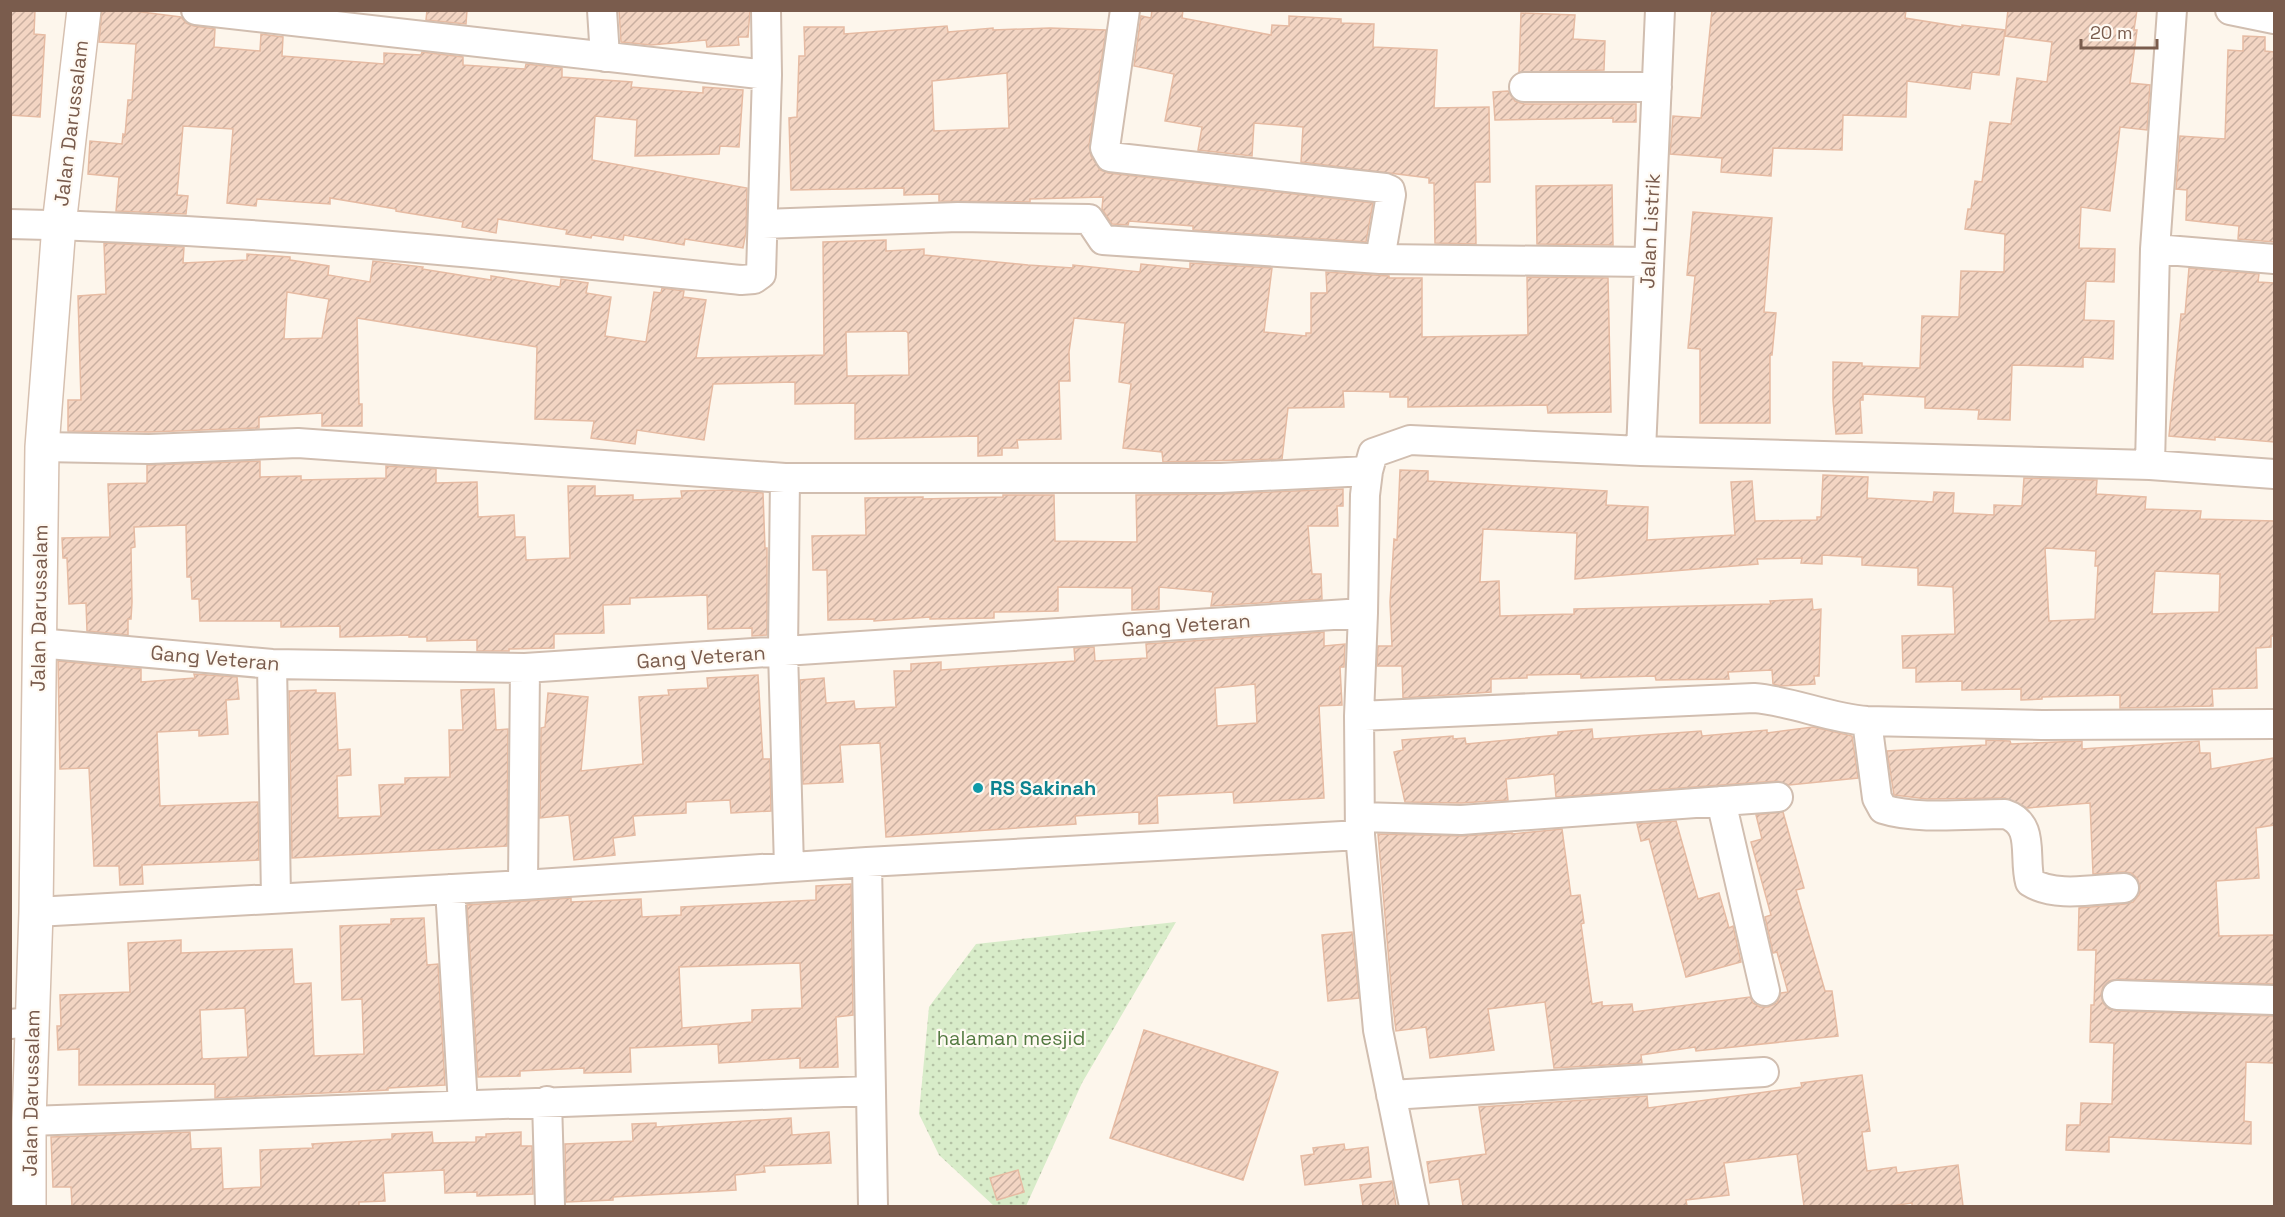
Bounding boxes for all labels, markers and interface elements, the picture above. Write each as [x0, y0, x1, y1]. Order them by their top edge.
scale bar [2081, 12, 2158, 50]
text: 20 m [2090, 21, 2133, 44]
street label: Jalan Darussalam [48, 38, 94, 208]
street label: Jalan Listrik [1634, 173, 1666, 289]
street label: Jalan Darussalam [25, 524, 53, 692]
street label: Gang Veteran [1121, 608, 1251, 642]
street label: Gang Veteran [149, 639, 281, 677]
street label: Gang Veteran [636, 640, 766, 674]
place label: RS Sakinah [990, 775, 1096, 801]
marker: RS Sakinah [971, 781, 985, 795]
street label: Jalan Darussalam [17, 1009, 45, 1177]
park label: halaman mesjid [937, 1025, 1085, 1051]

